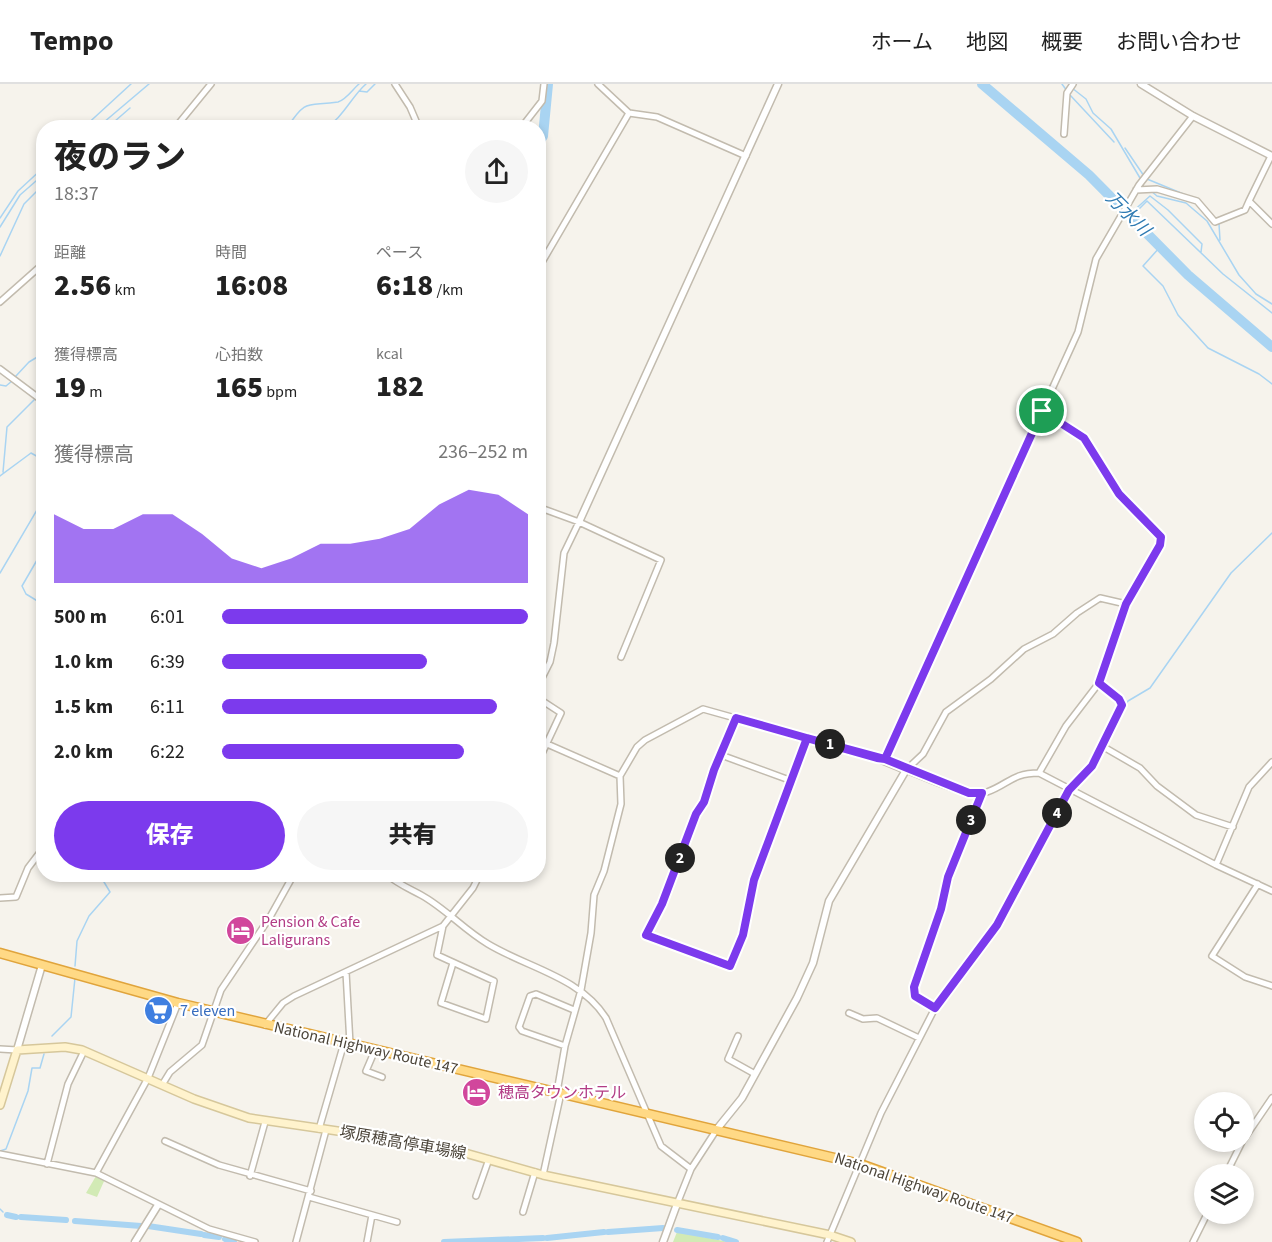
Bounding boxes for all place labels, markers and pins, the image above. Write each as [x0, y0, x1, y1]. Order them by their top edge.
pin [1016, 385, 1067, 436]
pin: 1 [815, 729, 845, 759]
pin: 4 [1042, 798, 1072, 828]
pin: 3 [956, 805, 986, 835]
pin: 2 [665, 843, 695, 873]
place label: Pension & Cafe Laligurans [261, 911, 360, 951]
hotel icon: Pension & Cafe Laligurans [224, 915, 256, 947]
supermarket icon: 7 eleven [143, 995, 175, 1027]
place label: 7 eleven [180, 1000, 235, 1022]
hotel icon: 穂高タウンホテル [461, 1077, 493, 1109]
place label: 穂高タウンホテル [498, 1082, 626, 1104]

